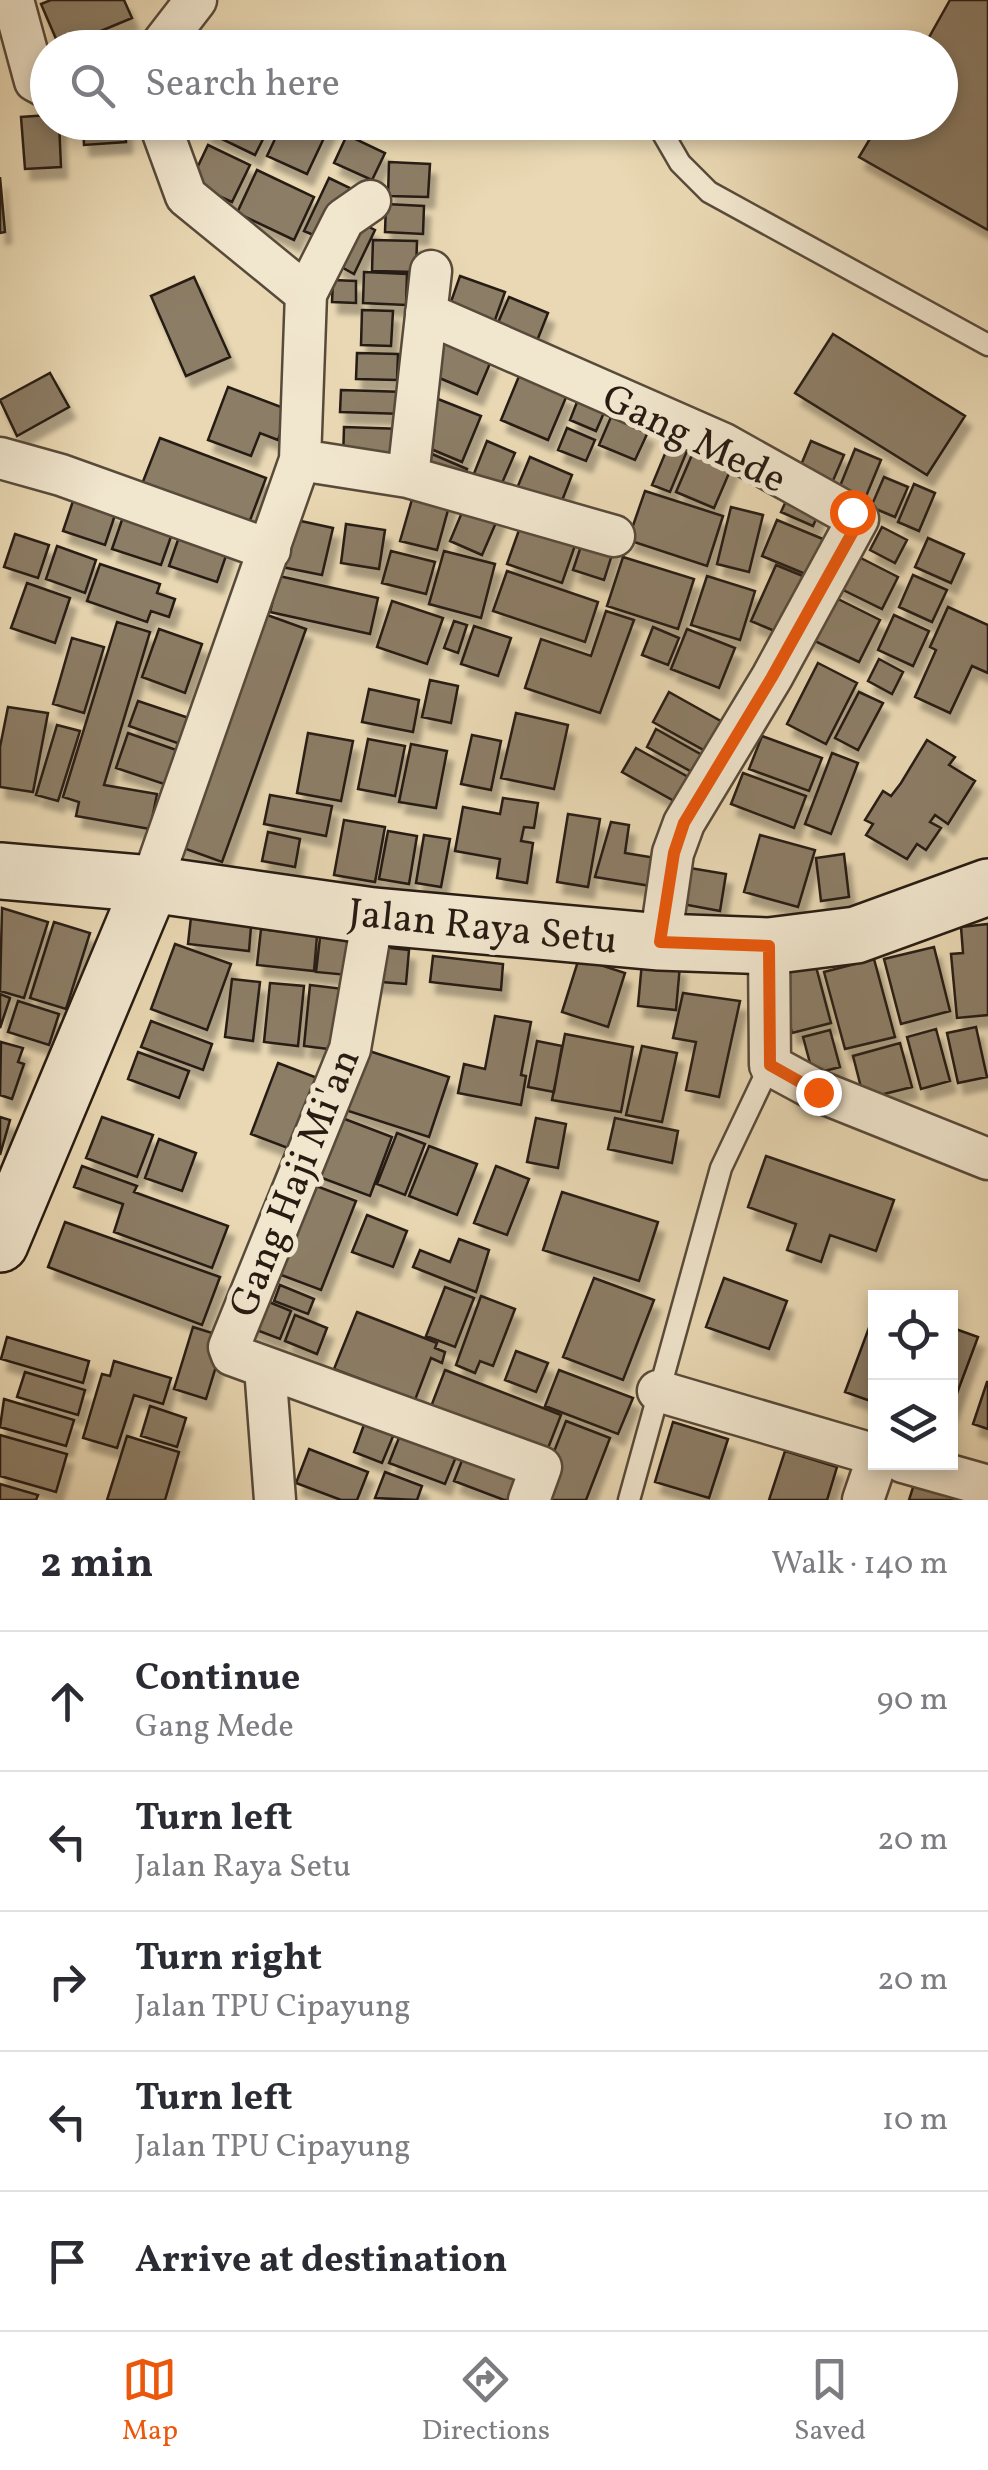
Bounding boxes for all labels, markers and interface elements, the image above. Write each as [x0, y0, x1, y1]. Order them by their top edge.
search box [30, 30, 958, 140]
icon: search [65, 58, 120, 113]
text: Search here [145, 59, 340, 112]
street label: Gang Mede [592, 372, 795, 509]
route start [830, 490, 876, 536]
street label: Jalan Raya Setu [345, 887, 620, 971]
street label: Gang Haji Mi'an [217, 1041, 376, 1326]
route end [796, 1070, 842, 1116]
map controls [868, 1290, 958, 1470]
button: locate [868, 1290, 958, 1380]
button: layers [868, 1380, 958, 1470]
text: 2 min [40, 1536, 153, 1595]
text: Walk · 140 m [771, 1543, 948, 1587]
text: Continue [135, 1653, 300, 1706]
icon: ahead [40, 1674, 95, 1729]
text: 90 m [877, 1679, 948, 1723]
text: Gang Mede [135, 1706, 294, 1750]
text: Turn left [135, 1793, 292, 1846]
icon: left [40, 1814, 95, 1869]
text: 20 m [877, 1819, 948, 1863]
text: Jalan Raya Setu [135, 1846, 351, 1890]
text: Turn right [135, 1933, 322, 1986]
icon: right [40, 1954, 95, 2009]
text: 20 m [877, 1959, 948, 2003]
text: Jalan TPU Cipayung [135, 1986, 411, 2030]
text: Turn left [135, 2073, 292, 2126]
icon: left [40, 2094, 95, 2149]
text: 10 m [882, 2099, 948, 2143]
text: Jalan TPU Cipayung [135, 2126, 411, 2170]
icon: arrive [40, 2234, 95, 2289]
text: Arrive at destination [135, 2235, 508, 2288]
tab: Map [122, 2352, 178, 2451]
tab: Directions [422, 2352, 550, 2451]
tab: Saved [794, 2352, 866, 2451]

